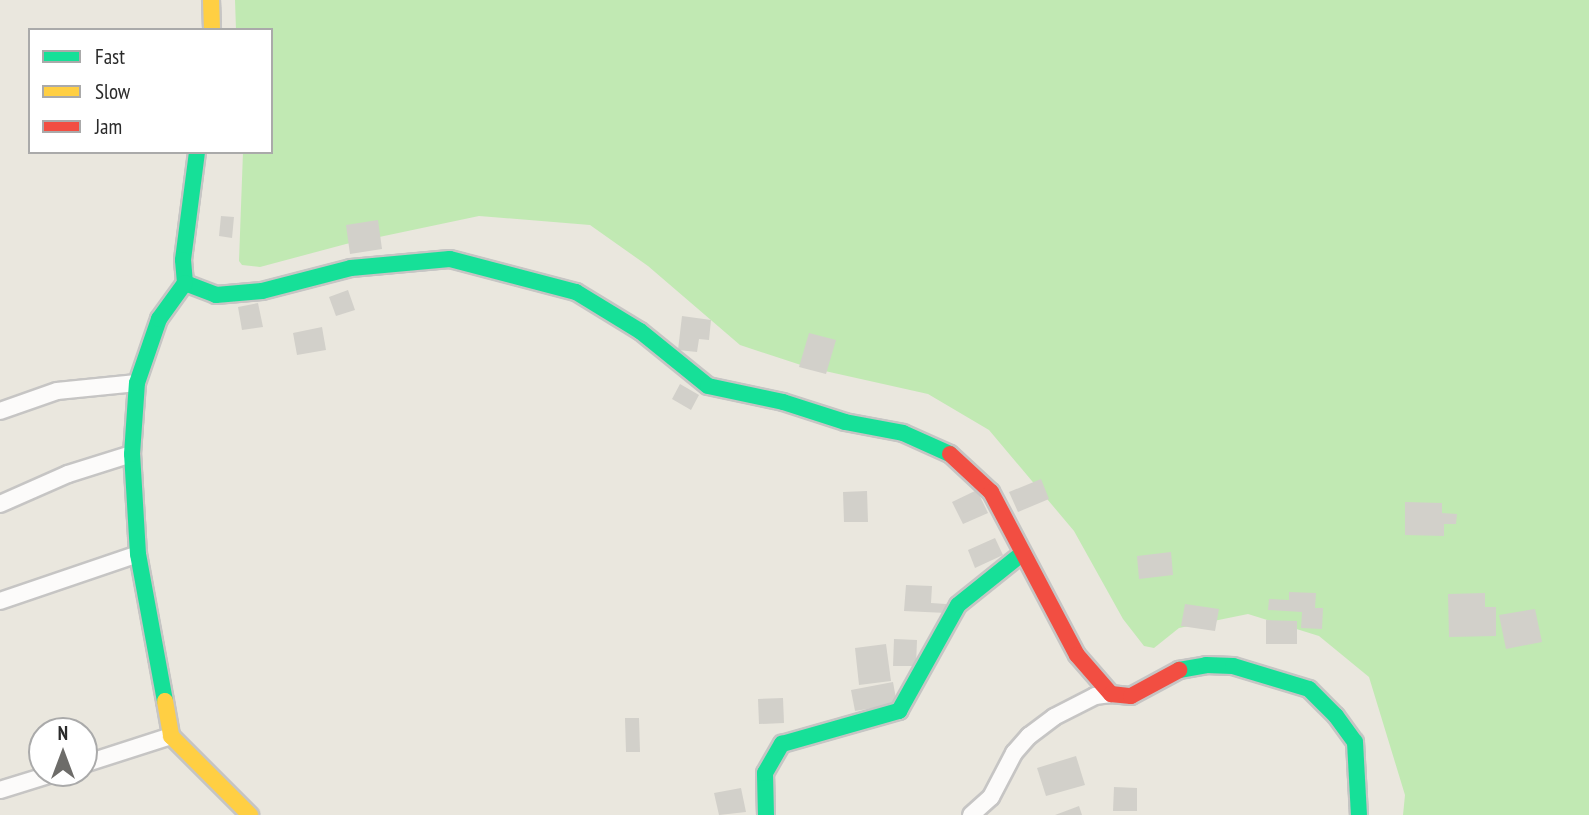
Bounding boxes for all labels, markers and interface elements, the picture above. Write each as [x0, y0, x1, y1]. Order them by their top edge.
legend [28, 28, 273, 154]
text: Fast [95, 43, 125, 70]
text: Slow [95, 78, 130, 105]
text: Jam [95, 113, 122, 140]
north arrow [28, 717, 98, 787]
text: N [58, 721, 68, 745]

